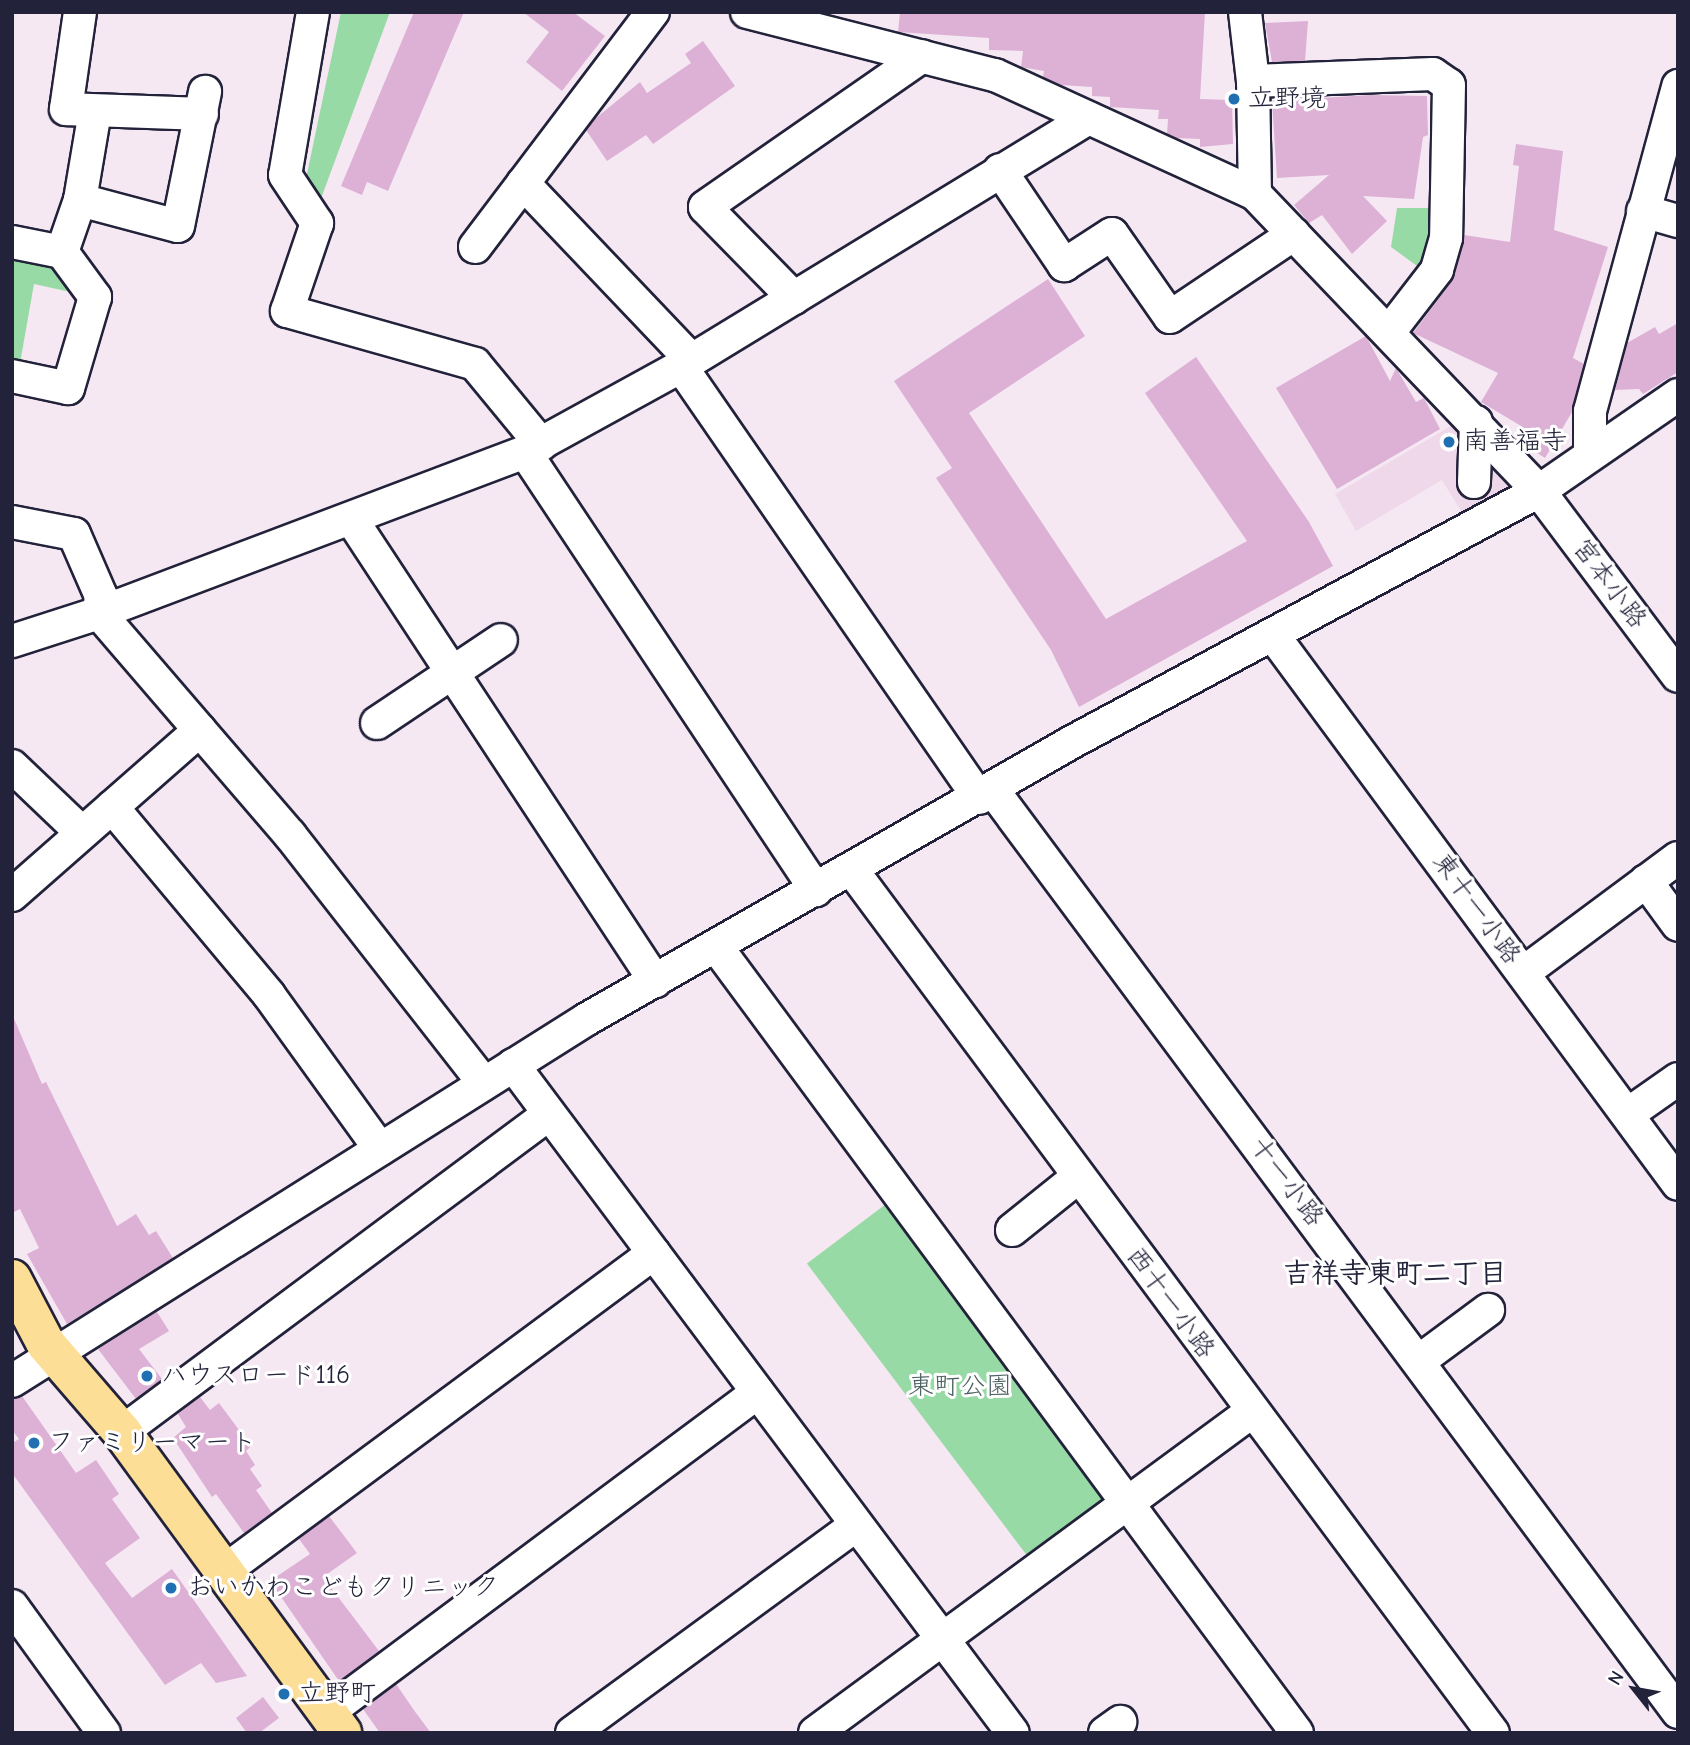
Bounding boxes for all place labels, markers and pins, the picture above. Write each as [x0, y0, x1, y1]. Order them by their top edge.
place label: 立野境 [1248, 83, 1326, 115]
marker: 立野境 [1226, 91, 1242, 107]
place label: 南善福寺 [1463, 426, 1567, 458]
marker: 南善福寺 [1441, 434, 1457, 450]
place label: ハウスロード116 [161, 1360, 352, 1392]
marker: ハウスロード116 [139, 1368, 155, 1384]
place label: ファミリーマート [48, 1427, 256, 1459]
marker: ファミリーマート [26, 1435, 42, 1451]
place label: おいかわこどもクリニック [187, 1572, 499, 1604]
marker: おいかわこどもクリニック [161, 1578, 181, 1598]
place label: 立野町 [298, 1678, 376, 1710]
marker: 立野町 [276, 1686, 292, 1702]

